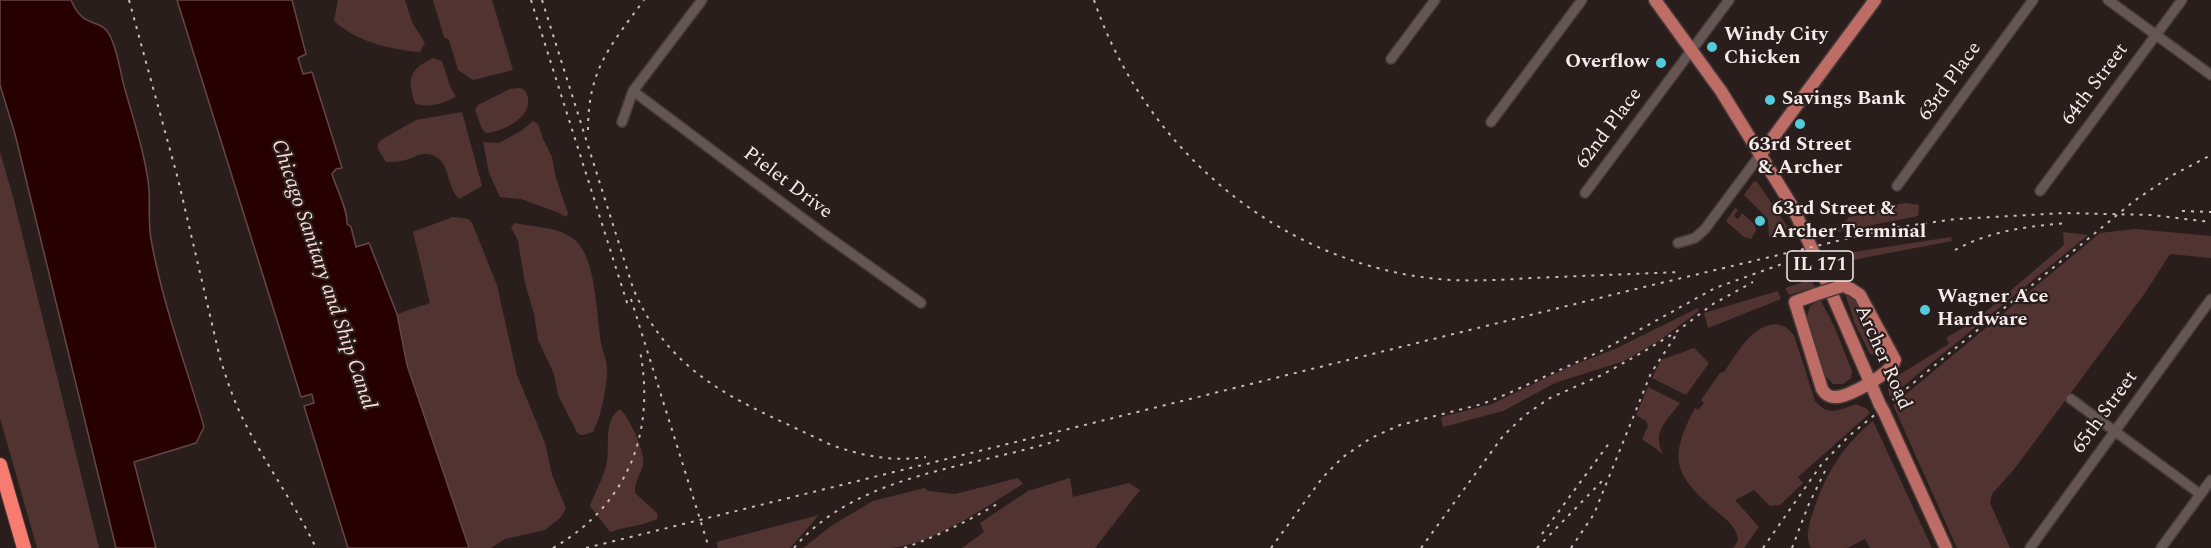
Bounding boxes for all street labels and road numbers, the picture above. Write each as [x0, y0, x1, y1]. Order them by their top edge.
street label: 63rd Place [1914, 38, 1988, 126]
street label: 64th Street [2057, 39, 2135, 131]
street label: 62nd Place [1572, 84, 1648, 174]
street label: Pielet Drive [738, 143, 836, 225]
road number: IL 171 [1787, 251, 1853, 281]
street label: Archer Road [1848, 302, 1916, 414]
street label: 65th Street [2068, 367, 2144, 459]

